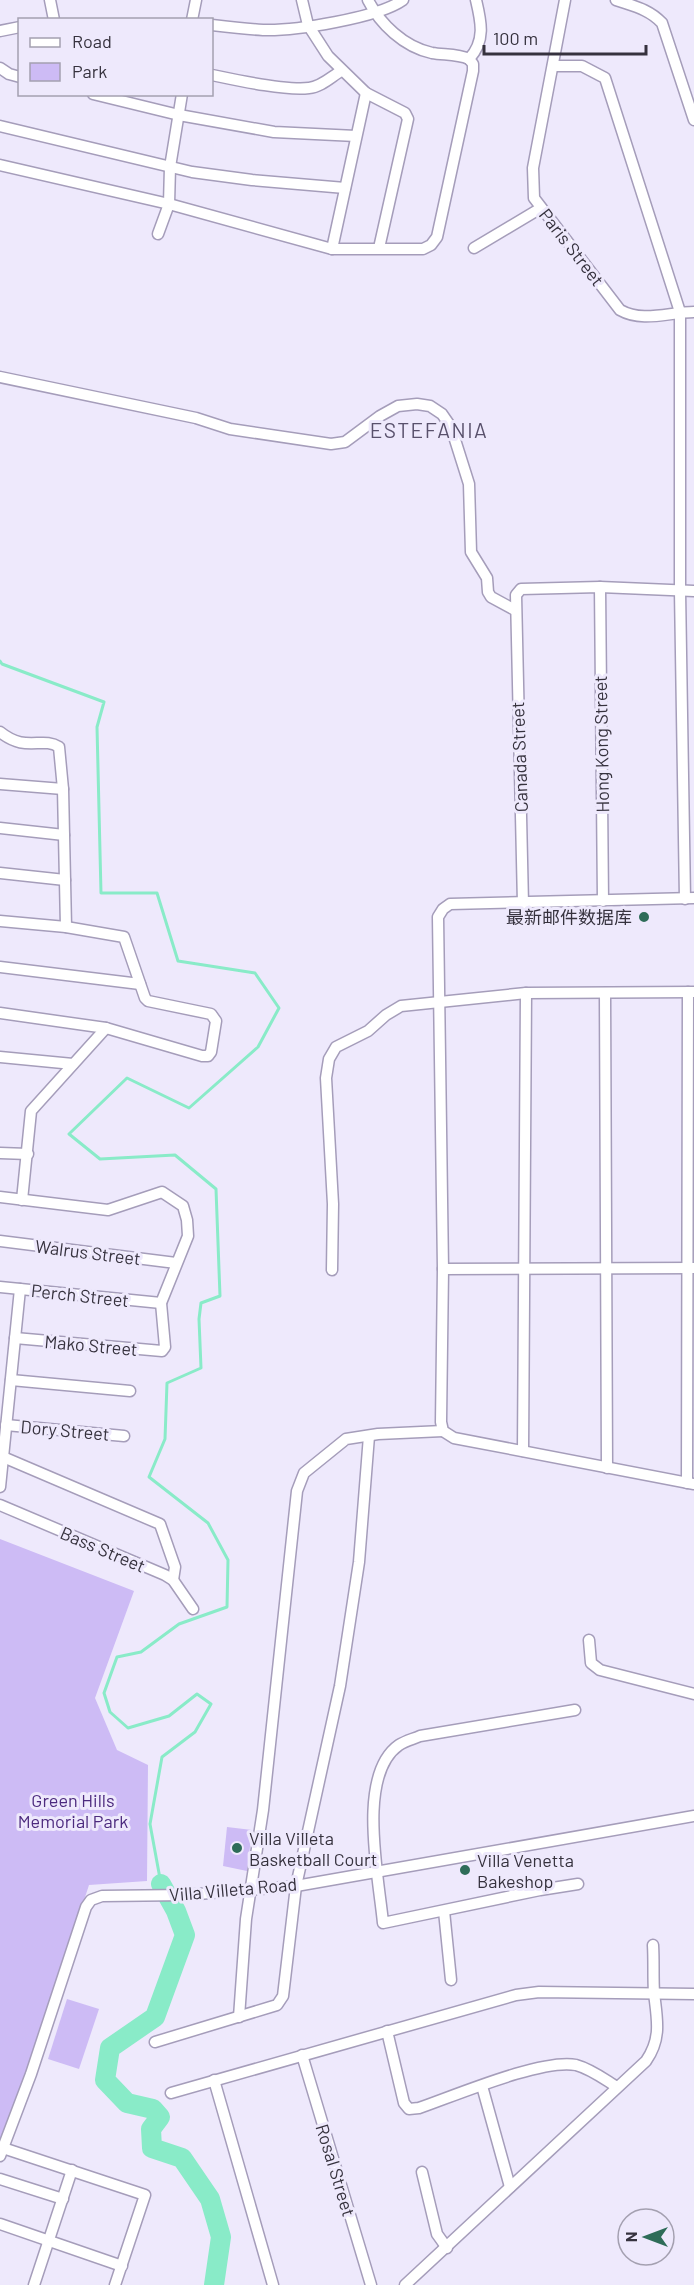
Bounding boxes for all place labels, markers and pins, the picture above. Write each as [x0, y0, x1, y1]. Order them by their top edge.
place label: 最新邮件数据库 [506, 906, 632, 928]
marker: 最新邮件数据库 [637, 910, 651, 924]
place label: Villa Villeta Basketball Court [249, 1827, 377, 1870]
marker: Villa Villeta Basketball Court [230, 1841, 244, 1855]
place label: Villa Venetta Bakeshop [477, 1849, 574, 1892]
marker: Villa Venetta Bakeshop [458, 1863, 472, 1877]

